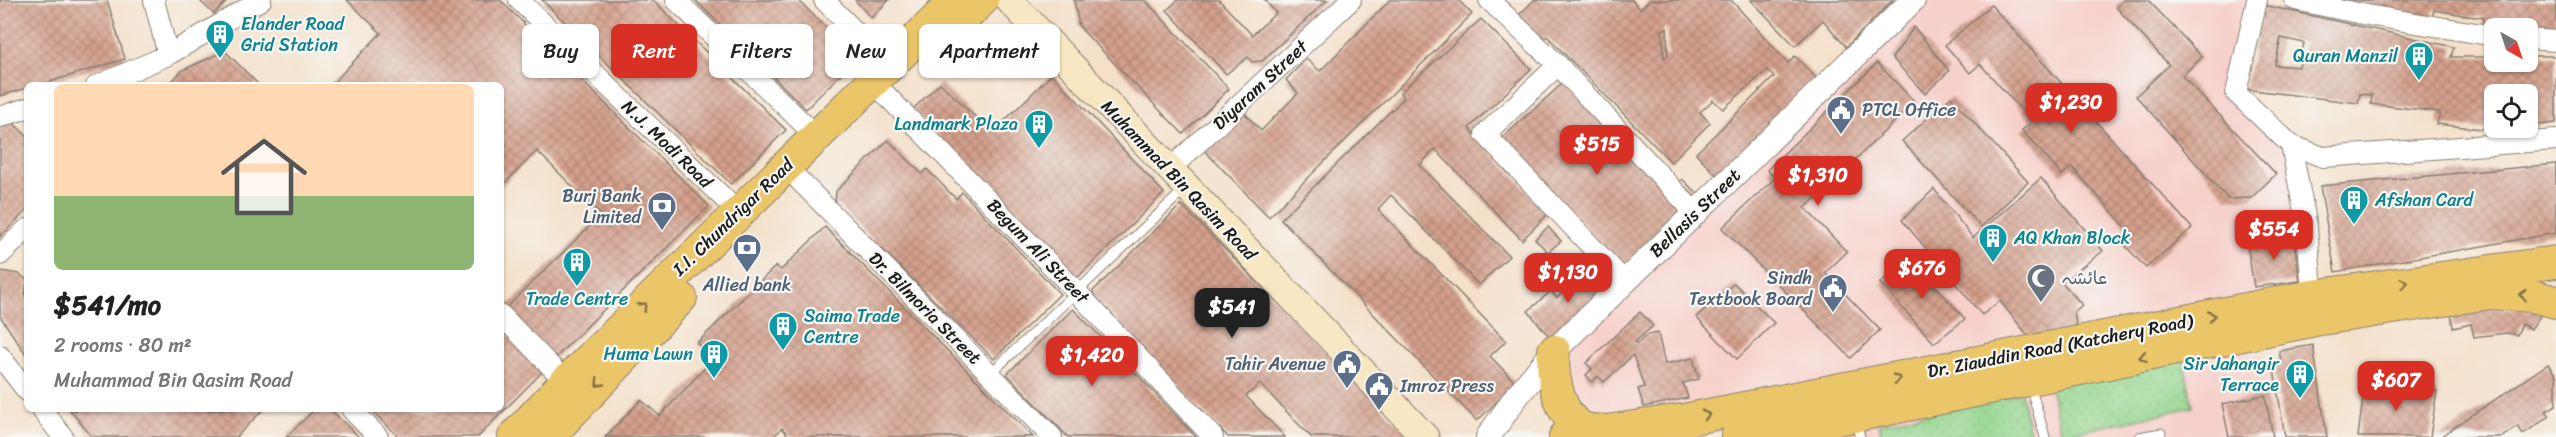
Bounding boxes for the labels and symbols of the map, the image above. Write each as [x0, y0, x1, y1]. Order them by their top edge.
place label: Elander Road Grid Station [241, 8, 346, 61]
building icon: Elander Road Grid Station [204, 18, 236, 60]
north arrow [2484, 18, 2538, 72]
street label: Diyaram Street [1205, 31, 1316, 138]
place label: Quran Manzil [2293, 40, 2399, 72]
building icon: Quran Manzil [2403, 40, 2435, 82]
pin: $1,230 [2022, 83, 2120, 134]
street label: N.J. Modi Road [614, 92, 722, 197]
street label: Muhammad Bin Qasim Road [1093, 92, 1266, 269]
public building icon: PTCL Office [1825, 94, 1857, 136]
place label: PTCL Office [1862, 94, 1956, 126]
place label: Landmark Plaza [894, 108, 1018, 140]
building icon: Landmark Plaza [1023, 108, 1055, 150]
pin: $515 [1561, 125, 1633, 176]
street label: I.I. Chundrigar Road [664, 149, 802, 284]
pin: $1,310 [1769, 156, 1867, 207]
street label: Bellasis Street [1641, 160, 1749, 266]
place label: Burj Bank Limited [562, 180, 643, 233]
building icon: Afshan Card [2338, 184, 2370, 226]
place label: Afshan Card [2374, 184, 2475, 216]
bank icon: Burj Bank Limited [646, 190, 678, 232]
street label: Begum Ali Street [979, 191, 1098, 312]
pin: $554 [2238, 210, 2310, 261]
building icon: AQ Khan Block [1977, 222, 2009, 264]
place label: AQ Khan Block [2013, 222, 2131, 254]
bank icon: Allied bank [731, 232, 763, 274]
street label: Dr. Bilmoria Street [861, 244, 989, 372]
building icon: Trade Centre [561, 246, 593, 288]
pin: $676 [1886, 249, 1958, 300]
pin: $1,130 [1519, 253, 1617, 304]
place label: Sindh Textbook Board [1689, 262, 1814, 315]
mosque icon: عائشہ [2025, 262, 2057, 304]
place label: عائشہ [2062, 262, 2107, 294]
place label: Allied bank [702, 269, 791, 301]
public building icon: Sindh Textbook Board [1817, 272, 1849, 314]
one-way arrow [2399, 278, 2409, 290]
place label: Trade Centre [526, 283, 628, 315]
pin: $541 [1196, 288, 1268, 339]
one-way arrow [2519, 289, 2528, 302]
place label: Saima Trade Centre [804, 300, 900, 353]
one-way arrow [636, 302, 647, 313]
street label: Dr. Ziauddin Road (Katchery Road) [1925, 304, 2197, 387]
building icon: Saima Trade Centre [767, 310, 799, 352]
one-way arrow [2207, 310, 2217, 323]
pin: $1,420 [1043, 336, 1141, 387]
place label: Huma Lawn [604, 338, 693, 370]
building icon: Huma Lawn [698, 338, 730, 380]
place label: Tahir Avenue [1225, 348, 1326, 380]
public building icon: Tahir Avenue [1331, 348, 1363, 390]
place label: Sir Jahangir Terrace [2184, 348, 2281, 401]
one-way arrow [2138, 350, 2148, 363]
building icon: Sir Jahangir Terrace [2284, 358, 2316, 400]
pin: $607 [2360, 361, 2432, 412]
public building icon: Imroz Press [1363, 370, 1395, 412]
place label: Imroz Press [1399, 370, 1495, 402]
one-way arrow [1892, 373, 1902, 386]
one-way arrow [596, 376, 607, 387]
one-way arrow [1700, 410, 1710, 423]

